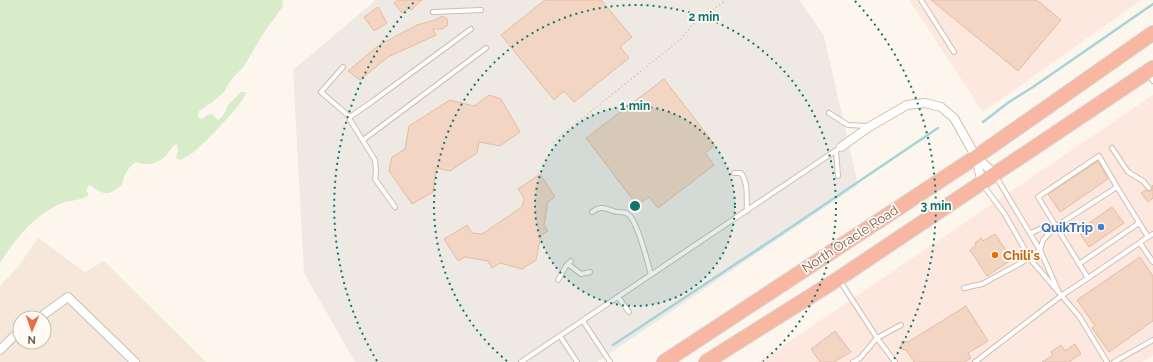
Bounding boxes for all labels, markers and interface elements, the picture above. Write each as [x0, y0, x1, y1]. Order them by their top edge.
text: 2 min [688, 10, 720, 24]
text: 1 min [620, 99, 650, 113]
centre of rings [628, 199, 642, 213]
text: 3 min [920, 199, 952, 213]
street label: North Oracle Road [799, 202, 901, 276]
place label: QuikTrip [1041, 220, 1093, 235]
marker: QuikTrip [1096, 222, 1106, 232]
place label: Chili's [1003, 248, 1040, 263]
marker: Chili's [990, 250, 1000, 260]
north arrow [12, 310, 52, 350]
text: N [27, 333, 36, 346]

